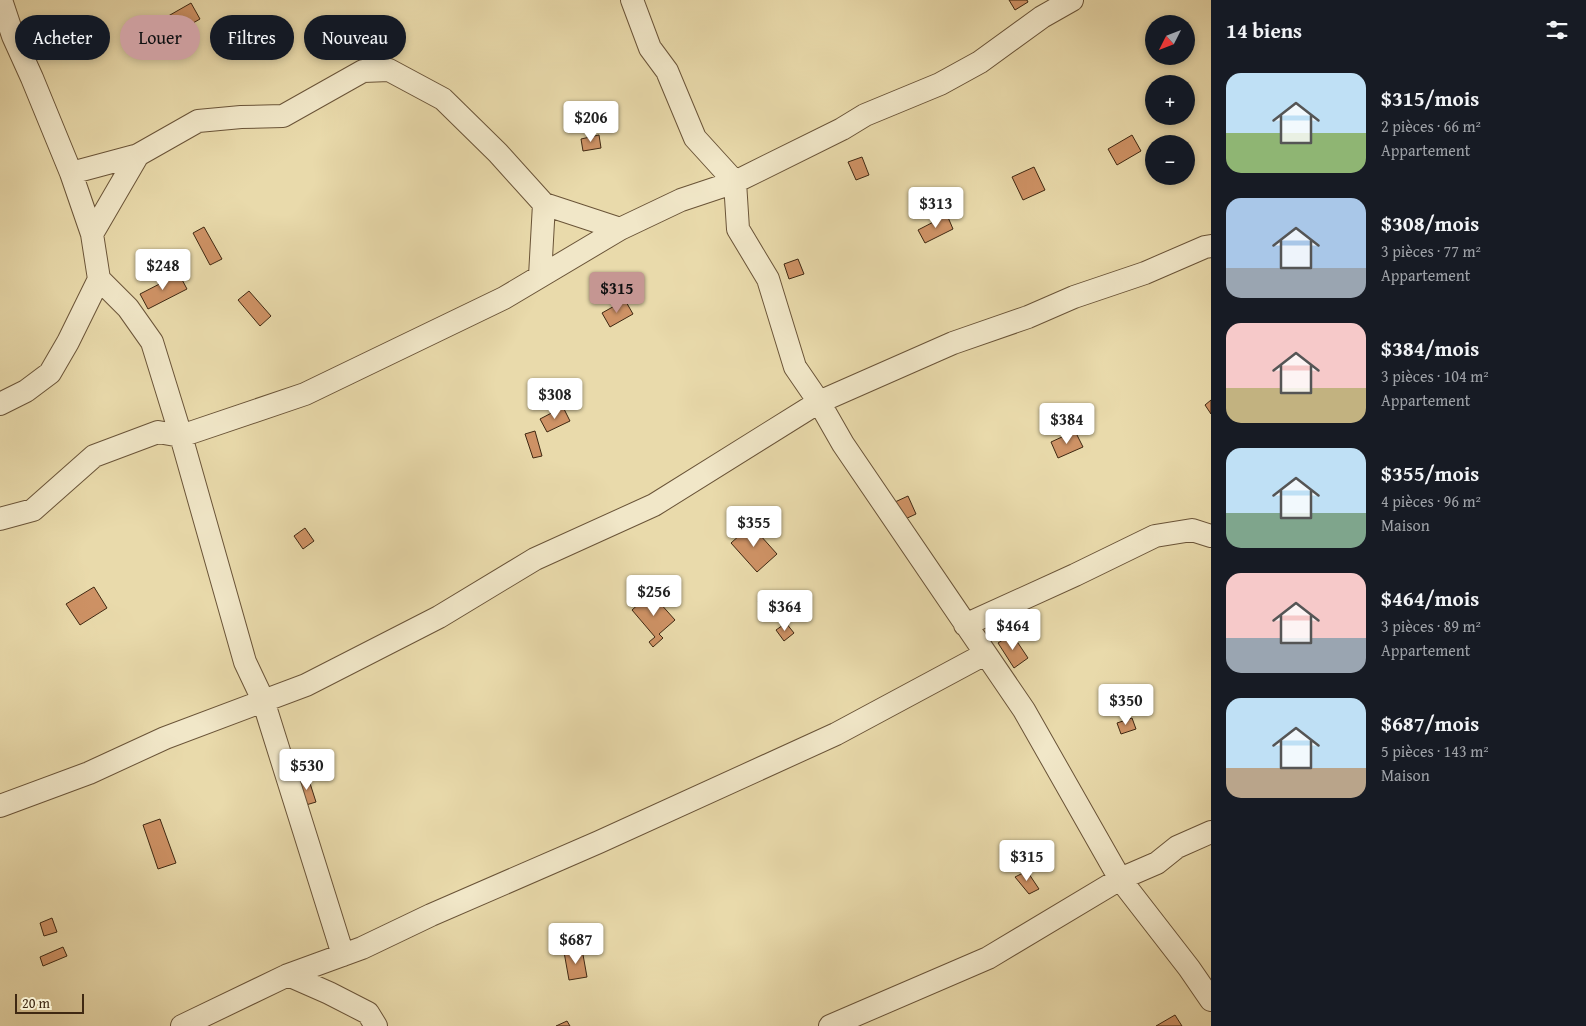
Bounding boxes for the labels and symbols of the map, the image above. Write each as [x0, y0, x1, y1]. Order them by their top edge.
north arrow [1145, 15, 1195, 65]
pin: $206 [561, 100, 621, 143]
pin: $313 [906, 186, 966, 229]
pin: $248 [133, 248, 193, 291]
pin: $315 [587, 272, 647, 314]
pin: $308 [525, 378, 585, 420]
pin: $384 [1037, 402, 1097, 445]
pin: $355 [724, 506, 784, 548]
pin: $256 [624, 574, 684, 617]
pin: $364 [755, 590, 815, 632]
pin: $464 [983, 608, 1043, 651]
pin: $350 [1096, 684, 1156, 726]
pin: $530 [277, 748, 337, 791]
pin: $315 [997, 840, 1057, 882]
pin: $687 [546, 922, 606, 965]
scale bar [15, 991, 84, 1014]

